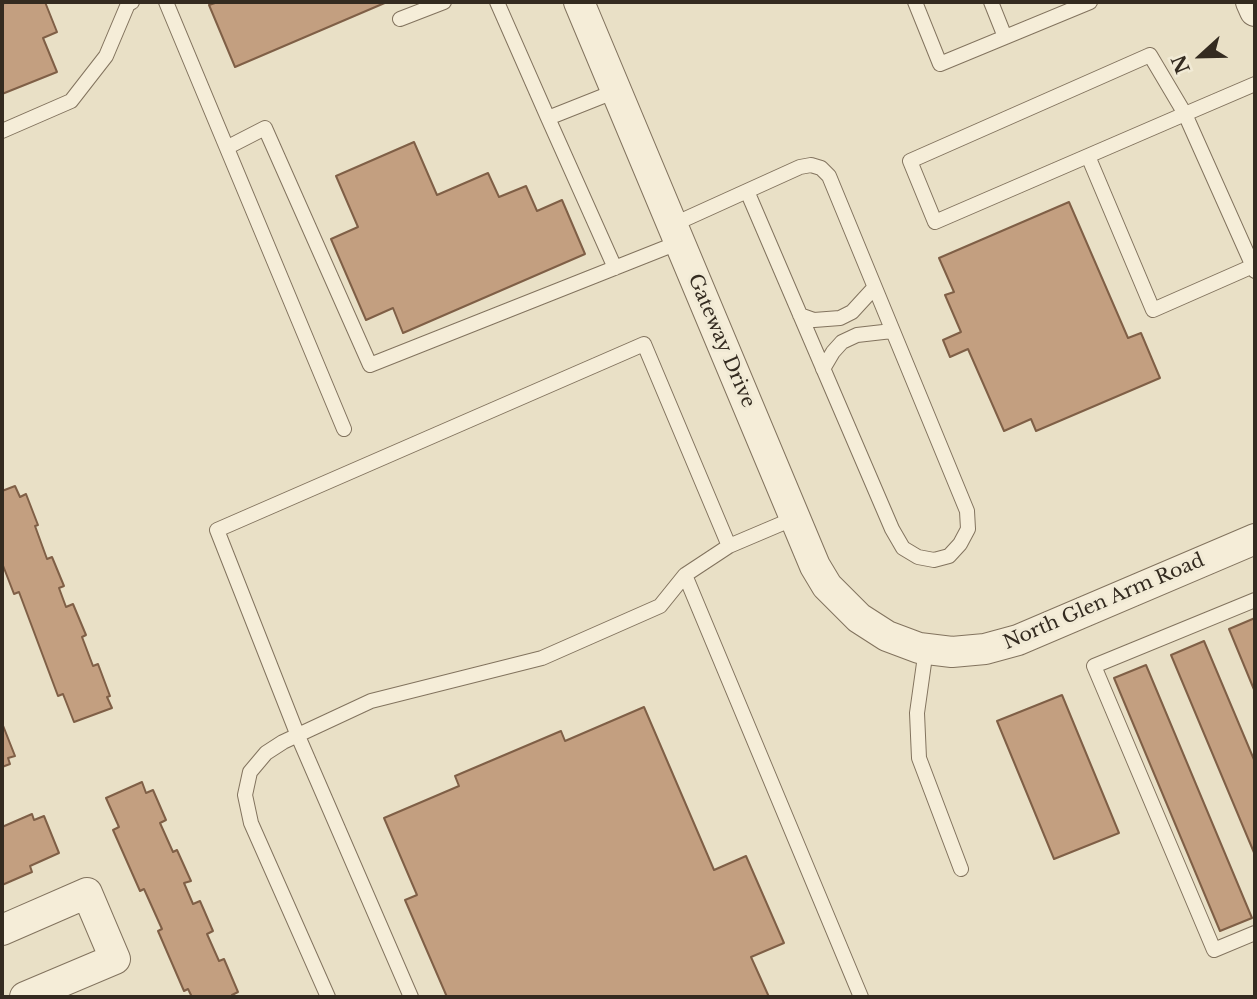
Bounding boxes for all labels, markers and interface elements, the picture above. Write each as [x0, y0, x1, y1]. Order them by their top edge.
north arrow [1166, 21, 1236, 91]
text: N [1167, 51, 1195, 77]
street label: Gateway Drive [683, 271, 759, 411]
street label: North Glen Arm Road [1000, 549, 1208, 655]

